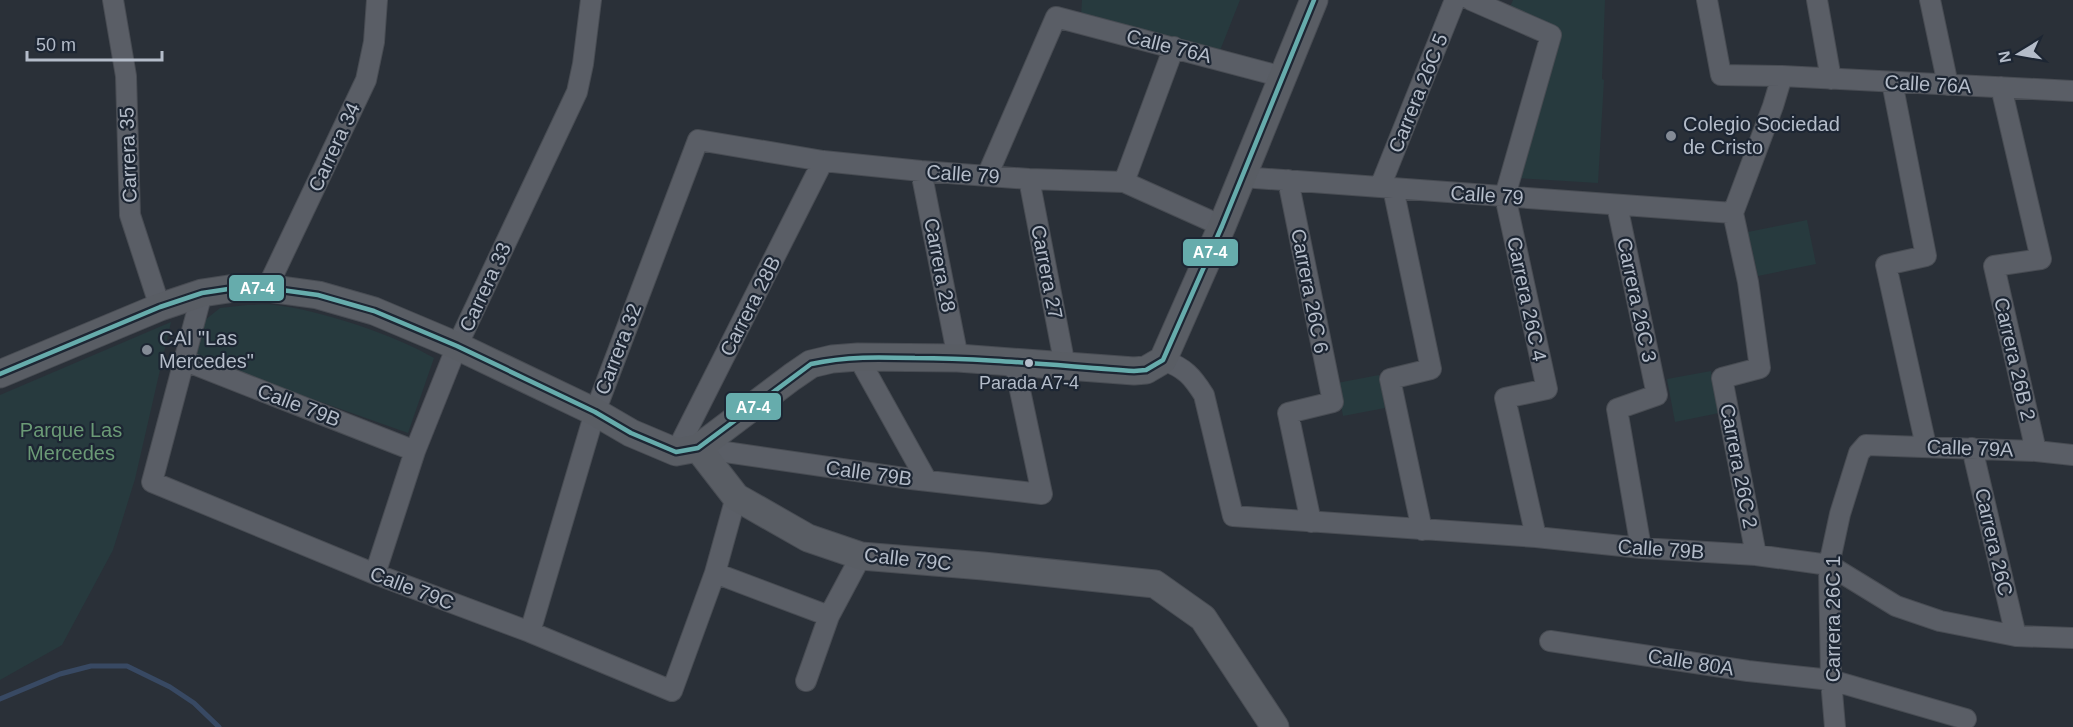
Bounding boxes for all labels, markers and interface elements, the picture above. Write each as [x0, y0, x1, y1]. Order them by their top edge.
scale bar [27, 24, 162, 62]
north arrow [1989, 24, 2049, 84]
street label: Calle 76A [1124, 25, 1214, 67]
street label: Carrera 26C 5 [1384, 30, 1452, 156]
text: 50 m [36, 35, 76, 55]
text: N [1995, 49, 2014, 64]
street label: Calle 76A [1884, 71, 1973, 97]
street label: Carrera 34 [304, 99, 364, 195]
street label: Carrera 35 [115, 107, 141, 203]
place label: Colegio Sociedad de Cristo [1683, 113, 1840, 158]
marker: Colegio Sociedad de Cristo [1664, 129, 1678, 143]
street label: Calle 79 [926, 160, 1000, 188]
street label: Calle 79 [1450, 181, 1524, 209]
street label: Carrera 28 [920, 216, 960, 314]
street label: Carrera 27 [1027, 223, 1067, 321]
street label: Carrera 26C 6 [1287, 227, 1333, 355]
street label: Carrera 26C 4 [1503, 235, 1551, 363]
street label: Carrera 26C 3 [1613, 236, 1661, 364]
line badge: A7-4 [1182, 238, 1239, 267]
street label: Carrera 33 [455, 239, 515, 335]
text: A7-4 [1193, 244, 1227, 261]
street label: Carrera 28B [715, 252, 785, 360]
line badge: A7-4 [228, 274, 285, 302]
text: A7-4 [240, 280, 274, 297]
street label: Carrera 26B 2 [1990, 295, 2040, 423]
street label: Carrera 32 [591, 300, 645, 398]
place label: CAI "Las Mercedes" [159, 327, 254, 372]
marker: CAI "Las Mercedes" [140, 343, 154, 357]
marker: Parada A7-4 [1023, 357, 1035, 369]
place label: Parada A7-4 [979, 373, 1079, 393]
street label: Calle 79B [255, 379, 343, 431]
line badge: A7-4 [725, 392, 782, 421]
text: A7-4 [736, 399, 770, 416]
street label: Carrera 26C 2 [1716, 402, 1762, 530]
park label: Parque Las Mercedes [20, 419, 122, 464]
street label: Calle 79A [1926, 435, 2014, 461]
street label: Calle 79B [825, 456, 913, 490]
street label: Carrera 26C [1971, 486, 2017, 598]
street label: Calle 79B [1617, 535, 1705, 563]
street label: Calle 79C [863, 543, 953, 575]
street label: Carrera 26C 1 [1822, 556, 1844, 682]
street label: Calle 79C [367, 562, 457, 614]
street label: Calle 80A [1646, 644, 1736, 680]

